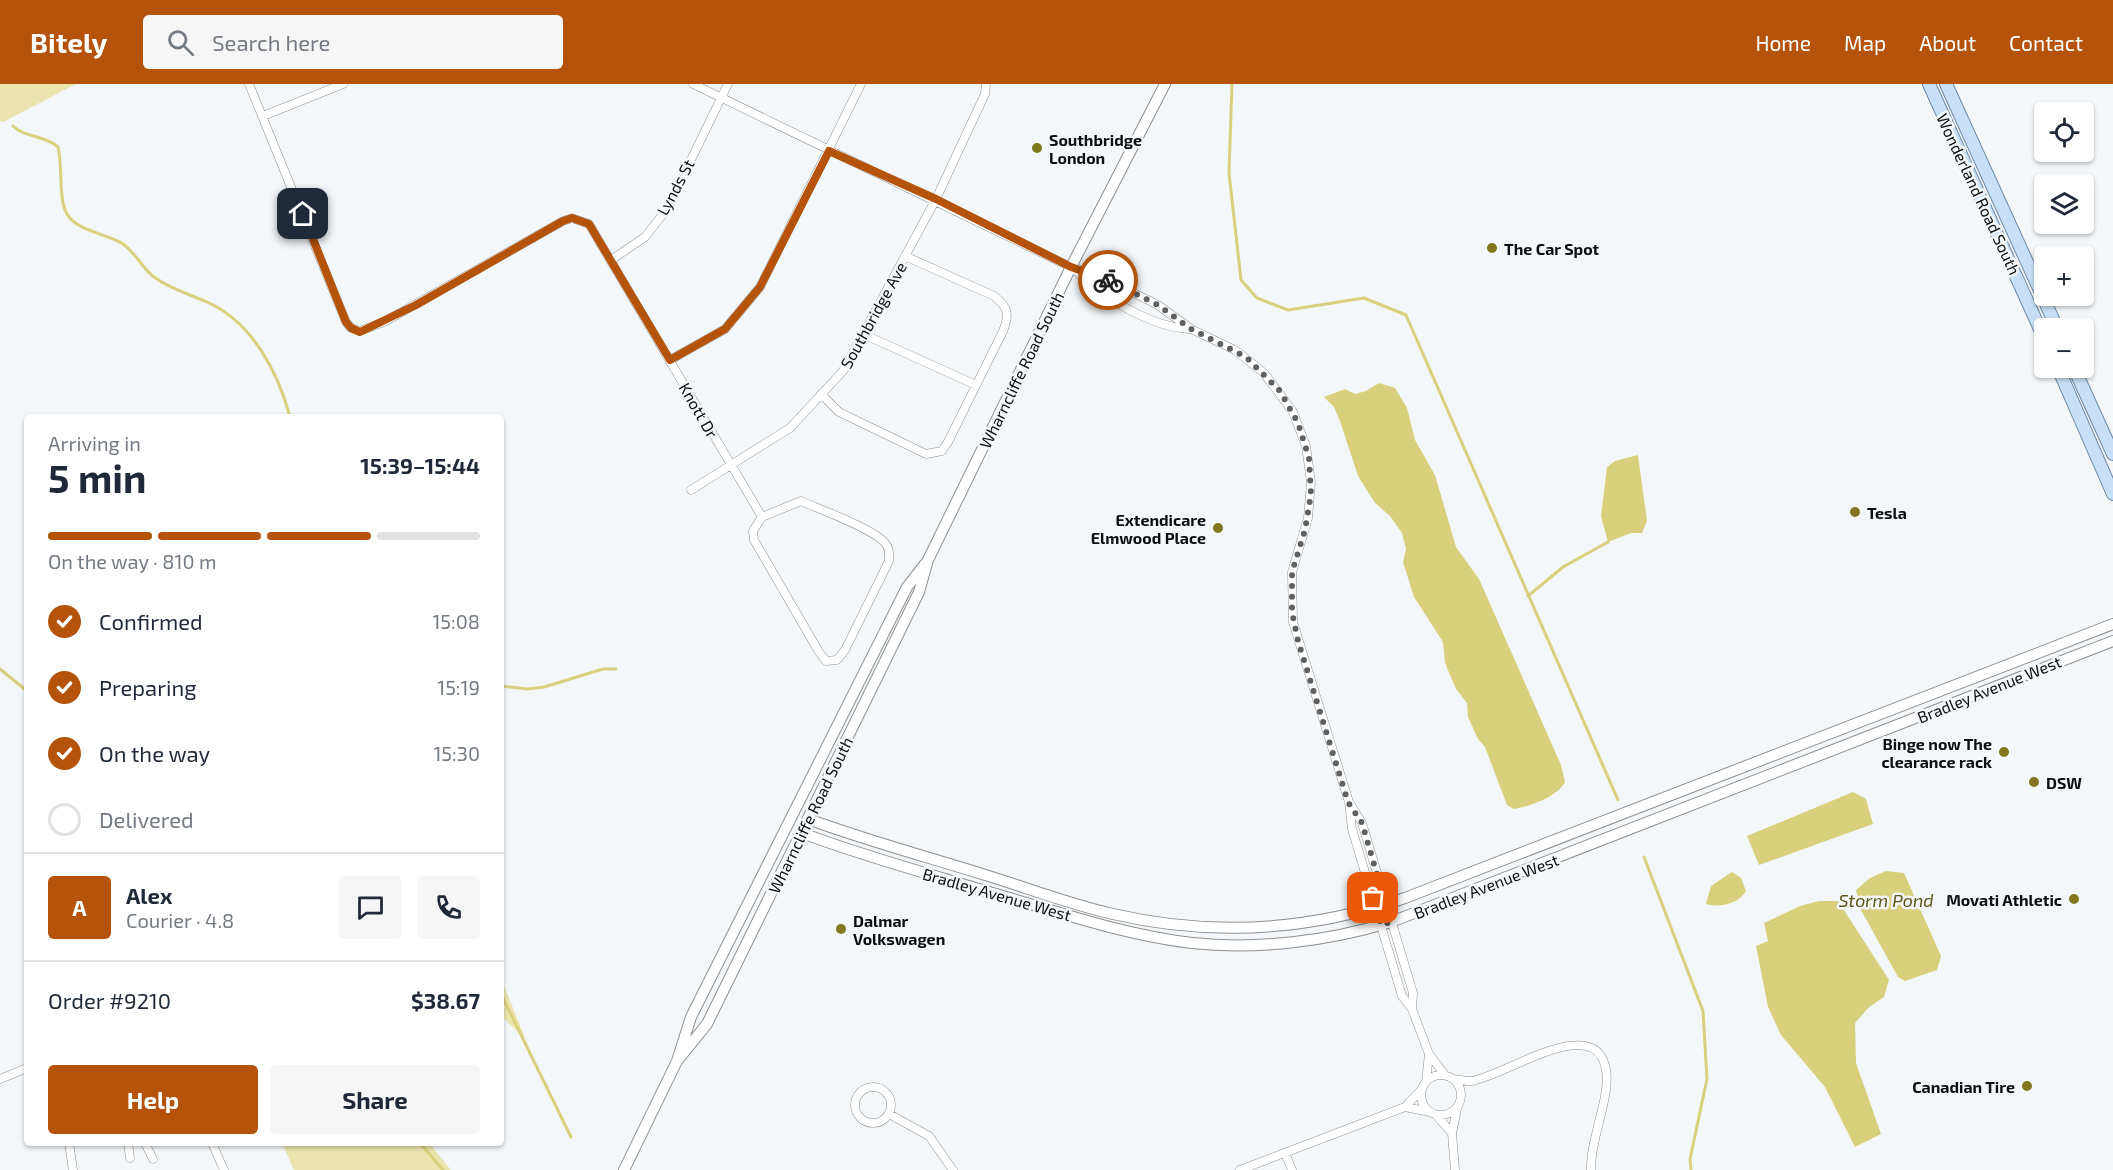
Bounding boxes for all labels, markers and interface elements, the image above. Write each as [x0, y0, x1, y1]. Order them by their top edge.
search box [143, 15, 563, 69]
text: Bitely [30, 25, 107, 59]
icon: search [164, 26, 197, 59]
text: Search here [212, 29, 330, 55]
text: Home [1755, 30, 1811, 55]
text: Map [1844, 30, 1886, 55]
text: About [1919, 30, 1976, 55]
text: Contact [2009, 30, 2083, 55]
map controls [2034, 102, 2094, 378]
button: locate [2034, 102, 2094, 162]
street label: Wonderland Road South [1933, 110, 2025, 278]
place label: Southbridge London [1049, 130, 1142, 167]
marker: Southbridge London [1030, 141, 1044, 155]
street label: Lynds St [652, 156, 698, 218]
button: layers [2034, 174, 2094, 234]
pin [277, 188, 328, 239]
icon: home [286, 197, 319, 230]
place label: The Car Spot [1504, 239, 1600, 258]
marker: The Car Spot [1485, 241, 1499, 255]
button: + [2034, 246, 2094, 306]
courier [1078, 250, 1138, 310]
street label: Southbridge Ave [836, 259, 910, 371]
icon: bike [1092, 264, 1125, 297]
street label: Wharncliffe Road South [975, 289, 1067, 451]
button: − [2034, 318, 2094, 378]
street label: Knott Dr [676, 379, 723, 442]
text: Arriving in [48, 431, 141, 455]
text: 15:39–15:44 [360, 452, 480, 478]
text: 5 min [48, 454, 147, 501]
place label: Tesla [1867, 503, 1907, 522]
marker: Tesla [1848, 505, 1862, 519]
place label: Extendicare Elmwood Place [1091, 510, 1206, 547]
marker: Extendicare Elmwood Place [1211, 521, 1225, 535]
text: On the way · 810 m [48, 549, 216, 573]
icon: check [48, 605, 81, 638]
text: Confirmed [99, 608, 203, 634]
text: 15:08 [432, 609, 480, 633]
street label: Bradley Avenue West [1914, 651, 2064, 727]
icon: check [48, 671, 81, 704]
text: Preparing [99, 674, 197, 700]
text: 15:19 [437, 675, 480, 699]
street label: Wharncliffe Road South [764, 734, 856, 896]
place label: Binge now The clearance rack [1881, 734, 1992, 771]
icon: check [48, 737, 81, 770]
text: On the way [99, 740, 210, 766]
text: 15:30 [433, 741, 480, 765]
marker: Binge now The clearance rack [1997, 745, 2011, 759]
place label: DSW [2046, 773, 2082, 792]
marker: DSW [2027, 775, 2041, 789]
text: Delivered [99, 806, 194, 832]
street label: Bradley Avenue West [1411, 850, 1561, 922]
street label: Bradley Avenue West [921, 864, 1073, 924]
pin [1347, 872, 1398, 923]
button: chat [339, 876, 402, 939]
button: phone [417, 876, 480, 939]
icon: bag [1356, 881, 1389, 914]
text: Alex [126, 882, 172, 908]
water label: Storm Pond [1838, 889, 1934, 911]
place label: Movati Athletic [1946, 890, 2062, 909]
marker: Movati Athletic [2067, 892, 2081, 906]
text: A [72, 894, 87, 920]
text: Courier · 4.8 [126, 908, 234, 932]
place label: Dalmar Volkswagen [853, 911, 945, 948]
marker: Dalmar Volkswagen [834, 922, 848, 936]
text: Order #9210 [48, 987, 171, 1013]
text: $38.67 [411, 987, 480, 1013]
button: Help [48, 1065, 258, 1134]
button: Share [270, 1065, 480, 1134]
place label: Canadian Tire [1912, 1077, 2015, 1096]
marker: Canadian Tire [2020, 1079, 2034, 1093]

